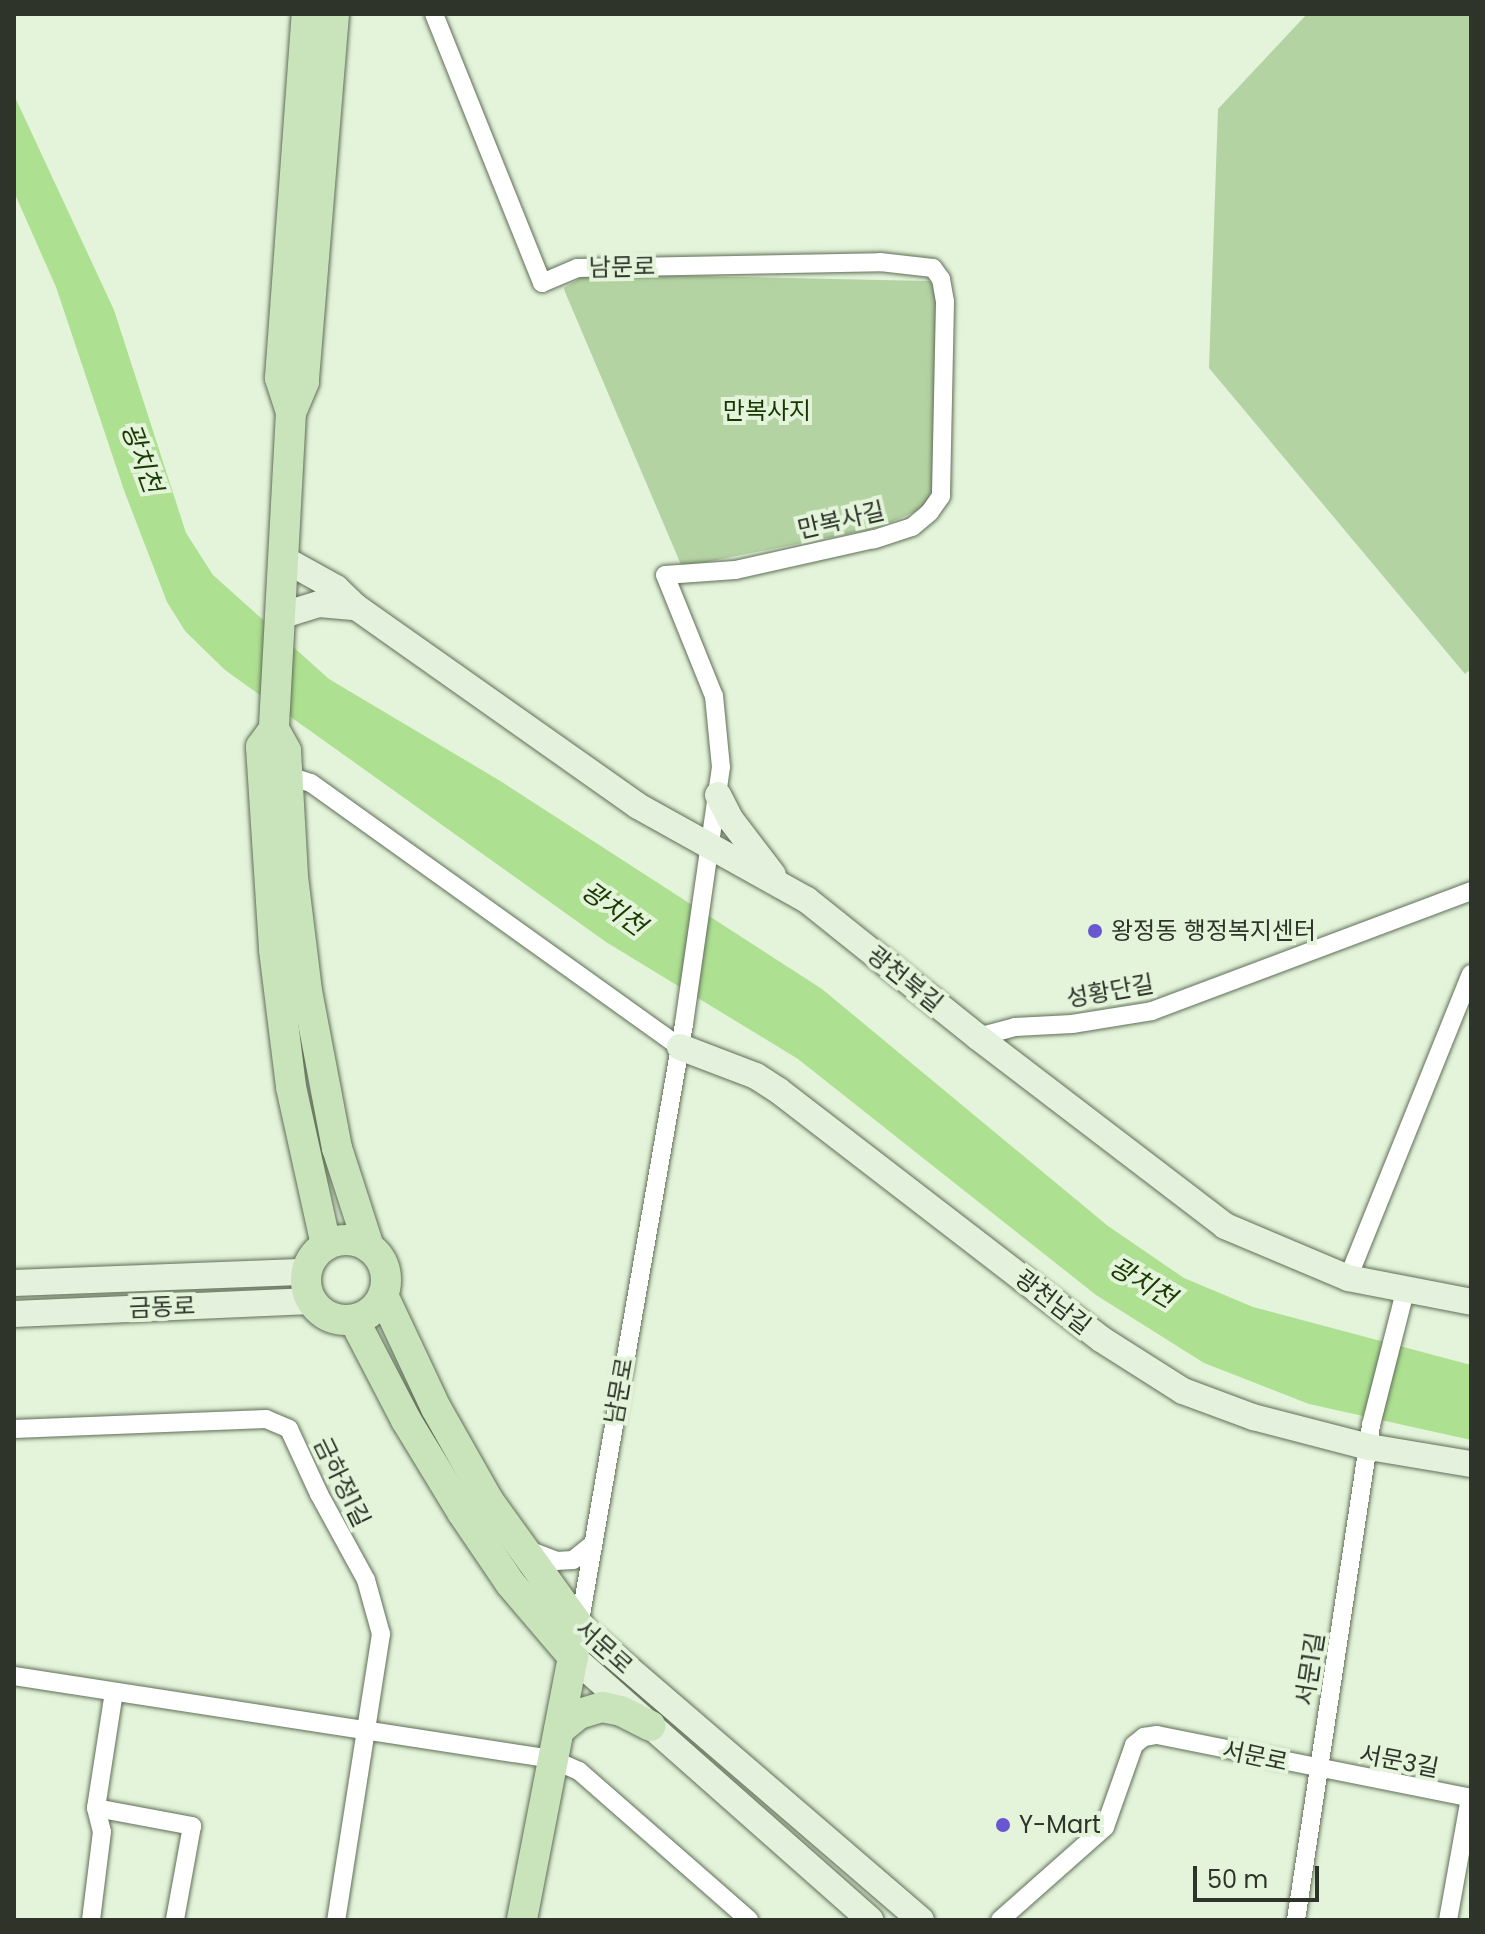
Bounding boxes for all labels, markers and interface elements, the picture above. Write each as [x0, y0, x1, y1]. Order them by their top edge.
street label: 남문로 [589, 252, 655, 282]
park label: 만복사지 [723, 397, 811, 425]
water label: 광치천 [114, 419, 168, 497]
street label: 만복사길 [795, 496, 887, 544]
water label: 광치천 [575, 875, 651, 943]
place label: 왕정동 행정복지센터 [1111, 917, 1316, 945]
marker: 왕정동 행정복지센터 [1086, 922, 1104, 940]
street label: 광천북길 [862, 940, 948, 1018]
street label: 성황단길 [1064, 969, 1156, 1013]
water label: 광치천 [1103, 1251, 1181, 1315]
street label: 광천남길 [1009, 1263, 1097, 1341]
street label: 금동로 [128, 1291, 196, 1323]
street label: 남문로 [599, 1356, 639, 1426]
street label: 금하정1길 [308, 1433, 376, 1531]
street label: 서문로 [570, 1614, 638, 1680]
street label: 서문1길 [1290, 1630, 1330, 1708]
street label: 서문로 [1220, 1735, 1290, 1777]
street label: 서문3길 [1357, 1739, 1441, 1783]
place label: Y-Mart [1019, 1811, 1101, 1839]
marker: Y-Mart [994, 1816, 1012, 1834]
scale bar [1197, 1850, 1323, 1900]
text: 50 m [1207, 1863, 1268, 1896]

